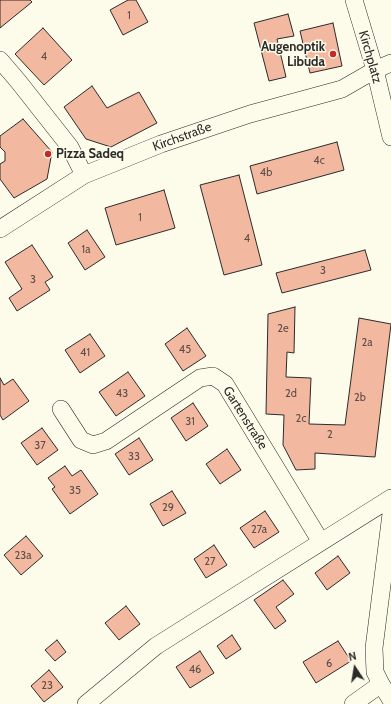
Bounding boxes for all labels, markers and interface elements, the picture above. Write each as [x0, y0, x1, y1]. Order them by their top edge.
house number: 1 [127, 9, 131, 23]
street label: Kirchplatz [355, 29, 385, 85]
place label: Augenoptik Libuda [261, 39, 325, 70]
marker: Augenoptik Libuda [328, 49, 338, 59]
house number: 4 [41, 50, 47, 64]
street label: Kirchstraße [150, 119, 214, 155]
place label: Pizza Sadeq [56, 146, 124, 162]
marker: Pizza Sadeq [43, 149, 53, 159]
house number: 4c [313, 154, 325, 168]
house number: 4b [260, 166, 272, 180]
house number: 1 [138, 211, 142, 225]
house number: 4 [244, 232, 250, 246]
house number: 1a [82, 243, 90, 257]
house number: 3 [320, 264, 326, 278]
house number: 3 [30, 273, 36, 287]
house number: 2e [277, 322, 289, 336]
house number: 2a [361, 336, 373, 350]
house number: 45 [179, 343, 191, 357]
house number: 41 [80, 346, 90, 360]
street label: Gartenstraße [219, 384, 271, 452]
house number: 43 [116, 387, 128, 401]
house number: 2d [285, 387, 297, 401]
house number: 2b [354, 391, 366, 405]
house number: 2c [296, 412, 306, 426]
house number: 31 [185, 415, 195, 429]
house number: 2 [327, 428, 333, 442]
house number: 37 [34, 439, 46, 453]
house number: 33 [128, 450, 140, 464]
house number: 35 [69, 484, 81, 498]
house number: 29 [162, 501, 174, 515]
house number: 27a [251, 523, 267, 537]
house number: 23a [15, 549, 31, 563]
house number: 27 [204, 555, 216, 569]
north arrow [335, 648, 375, 688]
text: N [347, 649, 358, 664]
house number: 6 [326, 657, 332, 671]
house number: 46 [189, 663, 201, 677]
house number: 23 [41, 679, 53, 693]

